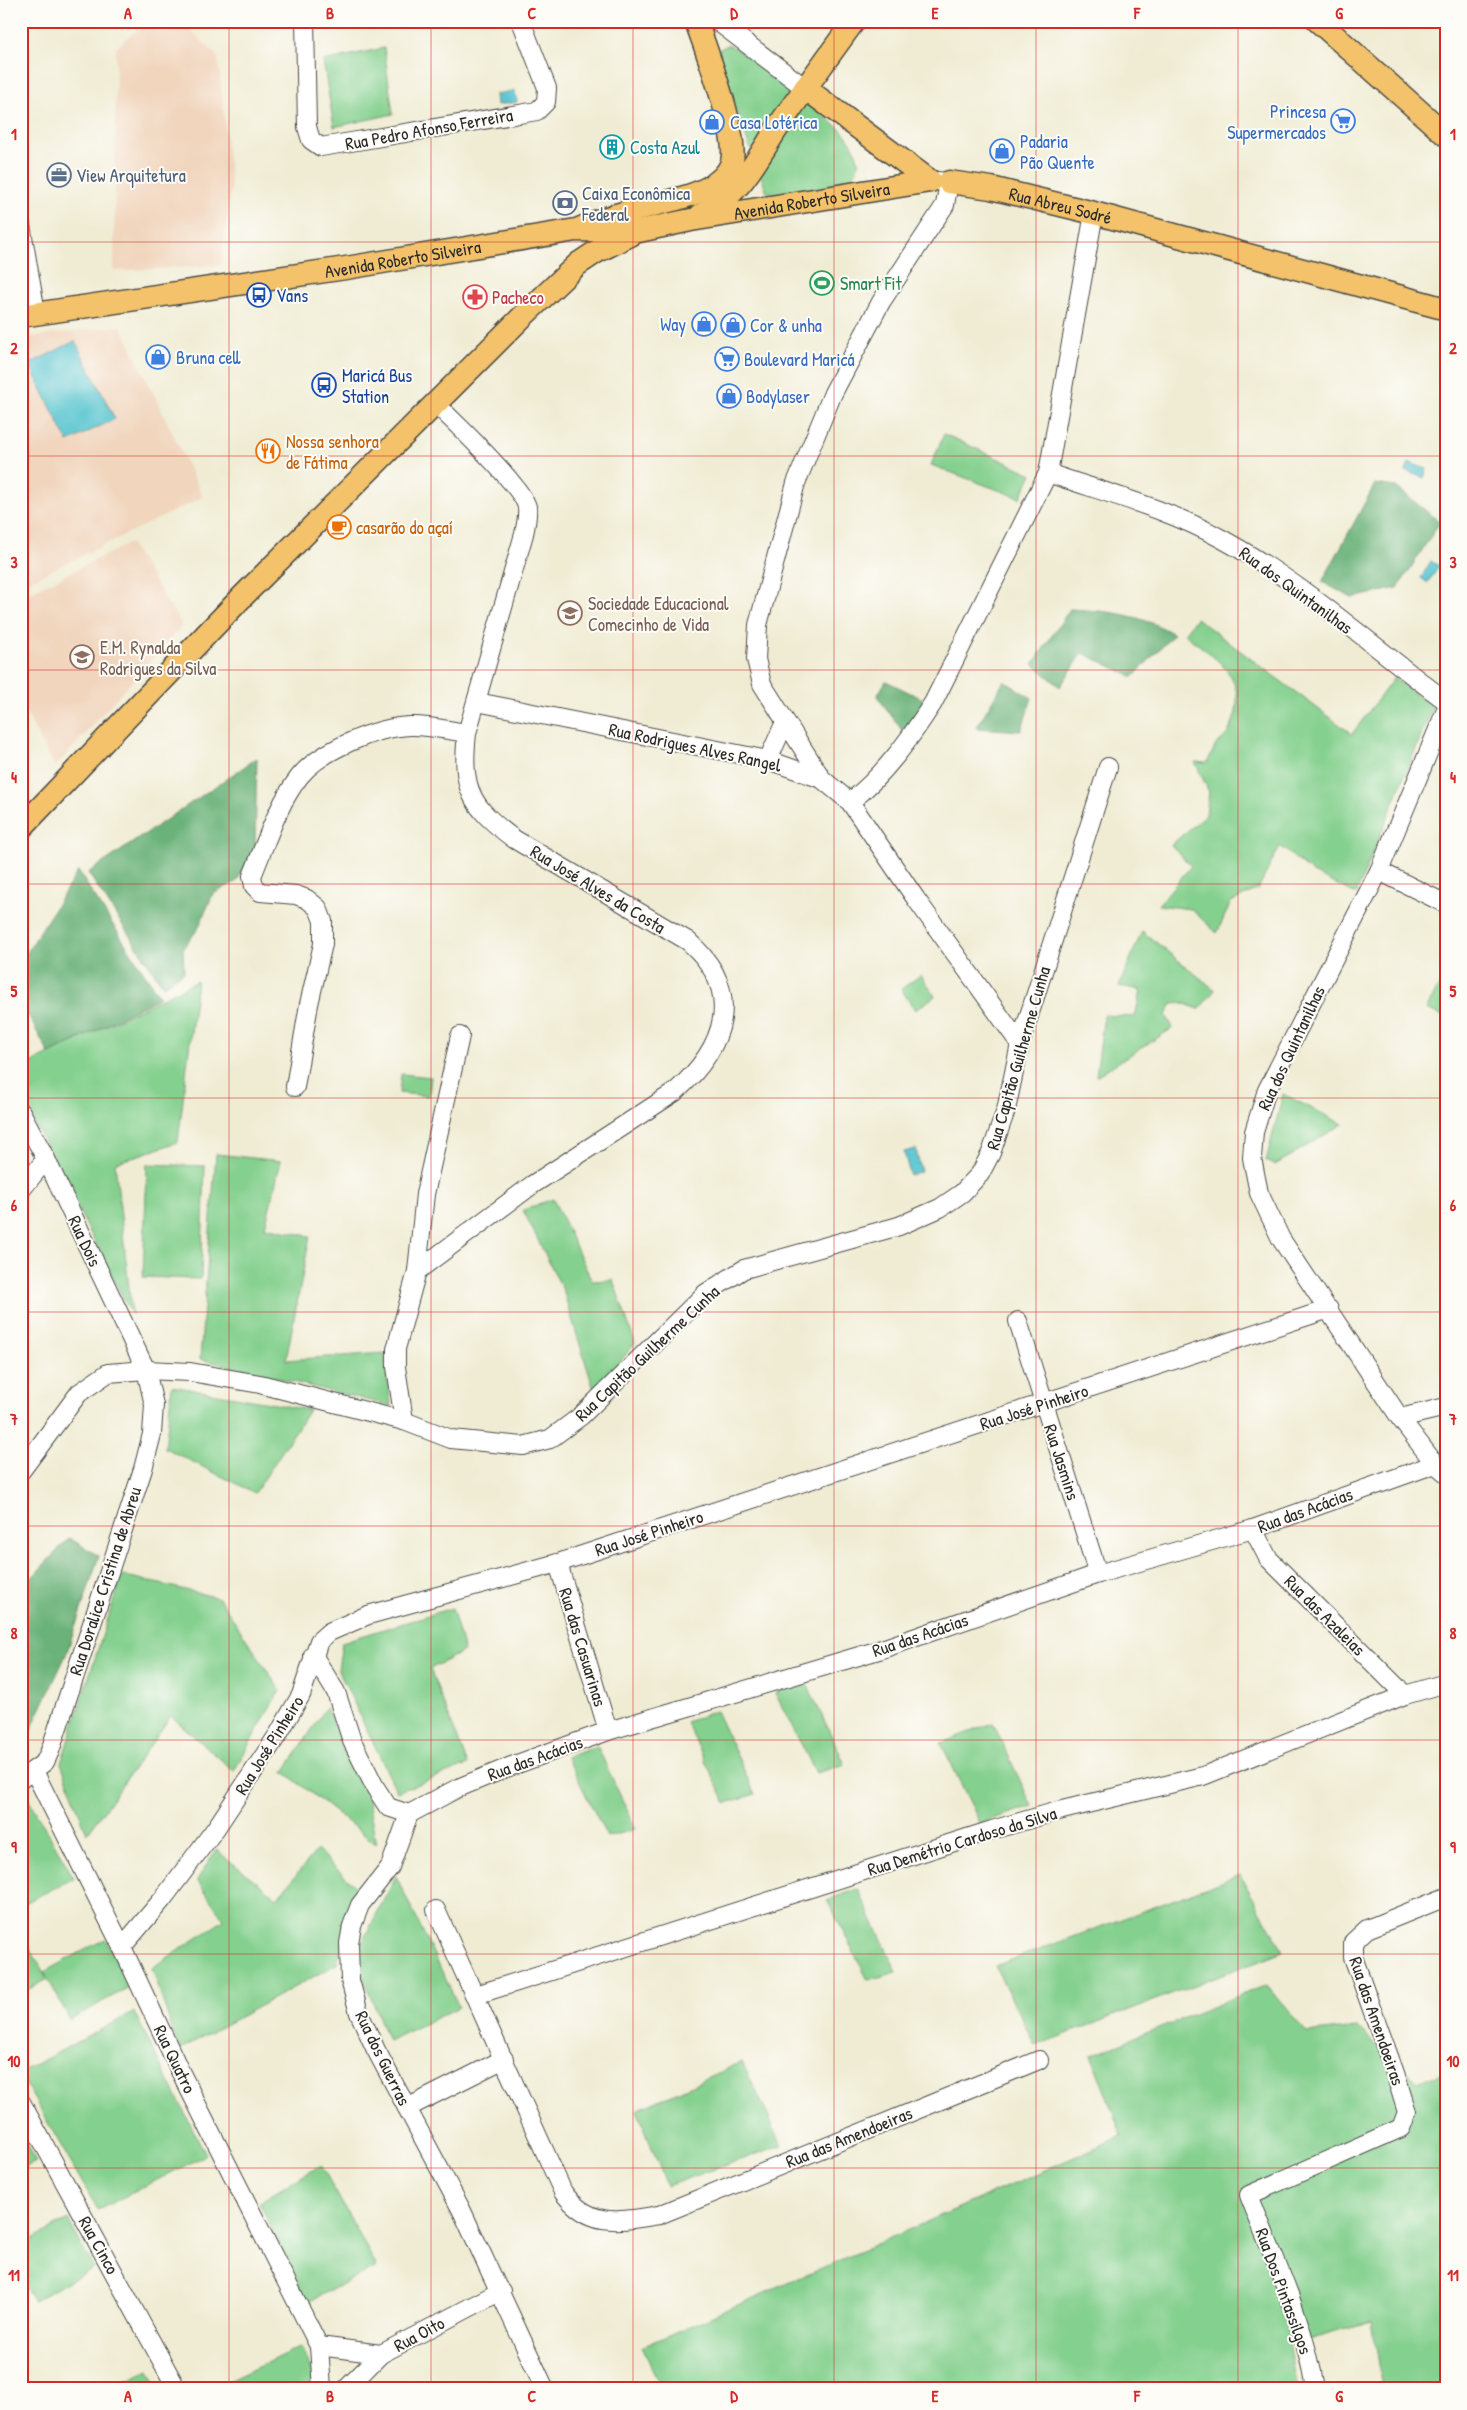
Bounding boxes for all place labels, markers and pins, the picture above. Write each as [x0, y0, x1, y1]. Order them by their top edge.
place label: Princesa Supermercados [1227, 99, 1326, 145]
supermarket icon: Princesa Supermercados [1330, 108, 1356, 134]
shop icon: Casa Lotérica [699, 109, 725, 135]
place label: Casa Lotérica [730, 110, 817, 135]
place label: Padaria Pão Quente [1020, 129, 1095, 175]
building icon: Costa Azul [599, 134, 625, 160]
place label: Costa Azul [630, 135, 700, 160]
shop icon: Padaria Pão Quente [989, 138, 1015, 164]
office icon: View Arquitetura [46, 162, 72, 188]
place label: View Arquitetura [76, 163, 186, 188]
place label: Caixa Econômica Federal [581, 181, 690, 227]
bank icon: Caixa Econômica Federal [552, 190, 578, 216]
sports icon: Smart Fit [809, 270, 835, 296]
place label: Smart Fit [840, 271, 903, 296]
bus stop icon: Vans [246, 282, 272, 308]
place label: Vans [276, 283, 308, 308]
pharmacy icon: Pacheco [462, 284, 488, 310]
place label: Pacheco [492, 285, 544, 310]
shop icon: Way [691, 311, 717, 337]
place label: Way [660, 312, 686, 337]
shop icon: Cor & unha [720, 312, 746, 338]
place label: Cor & unha [750, 313, 822, 338]
shop icon: Bruna cell [145, 344, 171, 370]
place label: Bruna cell [176, 345, 241, 370]
supermarket icon: Boulevard Maricá [714, 346, 740, 372]
place label: Boulevard Maricá [744, 347, 855, 372]
place label: Maricá Bus Station [342, 363, 412, 409]
bus stop icon: Maricá Bus Station [311, 372, 337, 398]
shop icon: Bodylaser [716, 383, 742, 409]
place label: Bodylaser [746, 384, 810, 409]
place label: Nossa senhora de Fátima [286, 429, 379, 475]
restaurant icon: Nossa senhora de Fátima [255, 438, 281, 464]
cafe icon: casarão do açaí [326, 514, 352, 540]
place label: casarão do açaí [356, 515, 453, 540]
place label: Sociedade Educacional Comecinho de Vida [588, 591, 729, 637]
school or university icon: Sociedade Educacional Comecinho de Vida [557, 600, 583, 626]
place label: E.M. Rynalda Rodrigues da Silva [100, 635, 216, 681]
school or university icon: E.M. Rynalda Rodrigues da Silva [69, 644, 95, 670]

